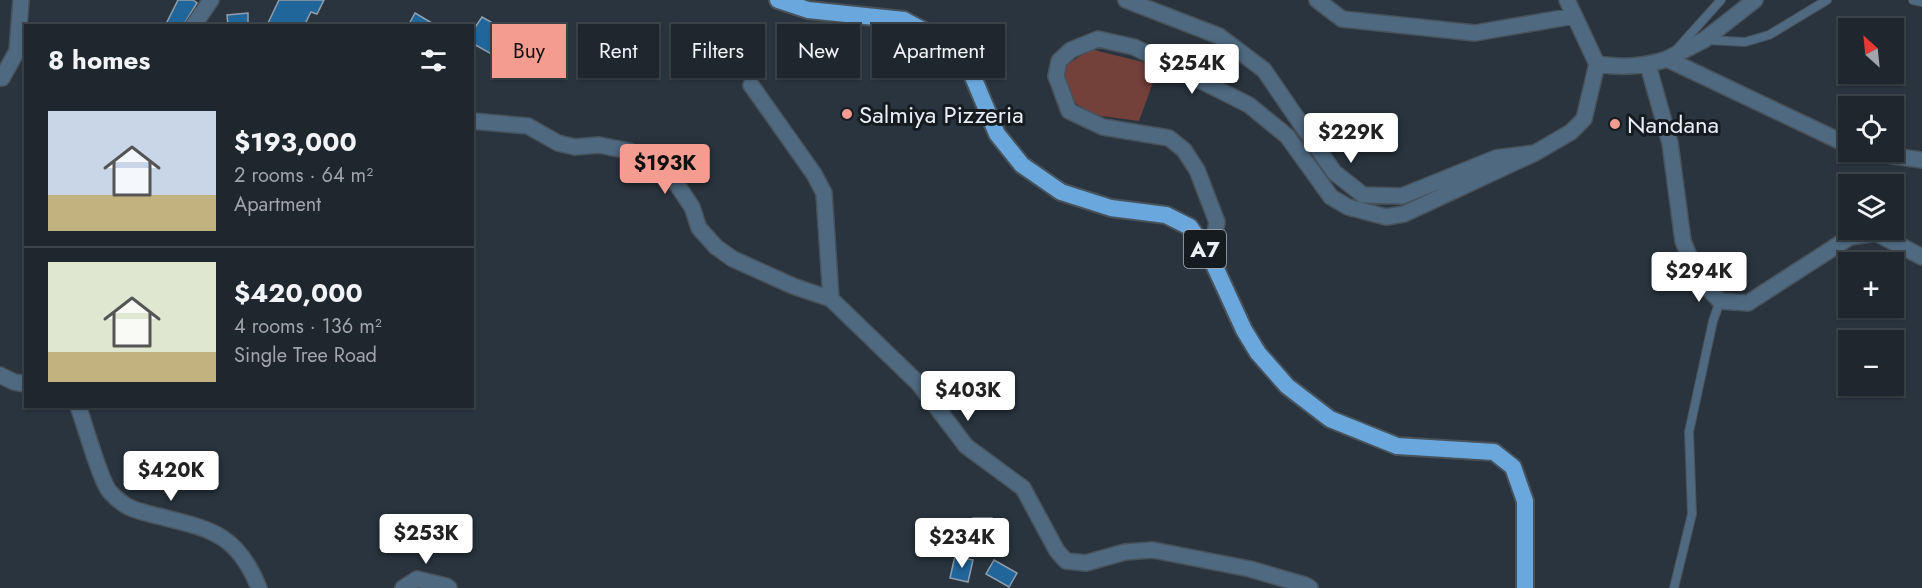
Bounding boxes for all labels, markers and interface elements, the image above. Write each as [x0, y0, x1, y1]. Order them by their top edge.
north arrow [1838, 18, 1904, 84]
map controls [1838, 18, 1904, 396]
chip: Buy [492, 24, 566, 78]
chip: Rent [578, 24, 659, 78]
chip: Filters [671, 24, 765, 78]
chip: New [777, 24, 860, 78]
chip: Apartment [872, 24, 1005, 78]
text: 8 homes [48, 41, 150, 79]
icon: filters [417, 44, 450, 77]
pin: $254K [1150, 44, 1234, 95]
text: $254K [1159, 49, 1225, 78]
button: locate [1838, 96, 1904, 162]
place label: Salmiya Pizzeria [859, 97, 1024, 132]
marker: Salmiya Pizzeria [840, 107, 854, 121]
place label: Nandana [1627, 107, 1719, 142]
pin: $229K [1309, 113, 1393, 164]
marker: Nandana [1608, 117, 1622, 131]
text: $229K [1318, 118, 1384, 147]
text: $193,000 [234, 123, 357, 161]
icon: home [96, 135, 168, 207]
pin: $193K [623, 144, 707, 195]
text: $193K [634, 149, 696, 178]
text: 2 rooms · 64 m² [234, 161, 373, 190]
button: layers [1838, 174, 1904, 240]
text: Apartment [234, 190, 321, 219]
road number: A7 [1184, 230, 1226, 268]
pin: $294K [1657, 252, 1741, 303]
button: + [1838, 252, 1904, 318]
text: $294K [1666, 257, 1732, 286]
text: $420,000 [234, 274, 363, 312]
icon: home [96, 286, 168, 358]
text: 4 rooms · 136 m² [234, 312, 382, 341]
button: − [1838, 330, 1904, 396]
text: Single Tree Road [234, 341, 377, 370]
pin: $403K [926, 371, 1010, 422]
text: $403K [935, 376, 1001, 405]
pin: $420K [129, 451, 213, 502]
text: $420K [138, 456, 204, 485]
pin: $253K [384, 514, 468, 565]
pin: $234K [920, 518, 1004, 569]
text: $253K [394, 519, 458, 548]
text: $234K [929, 523, 995, 552]

